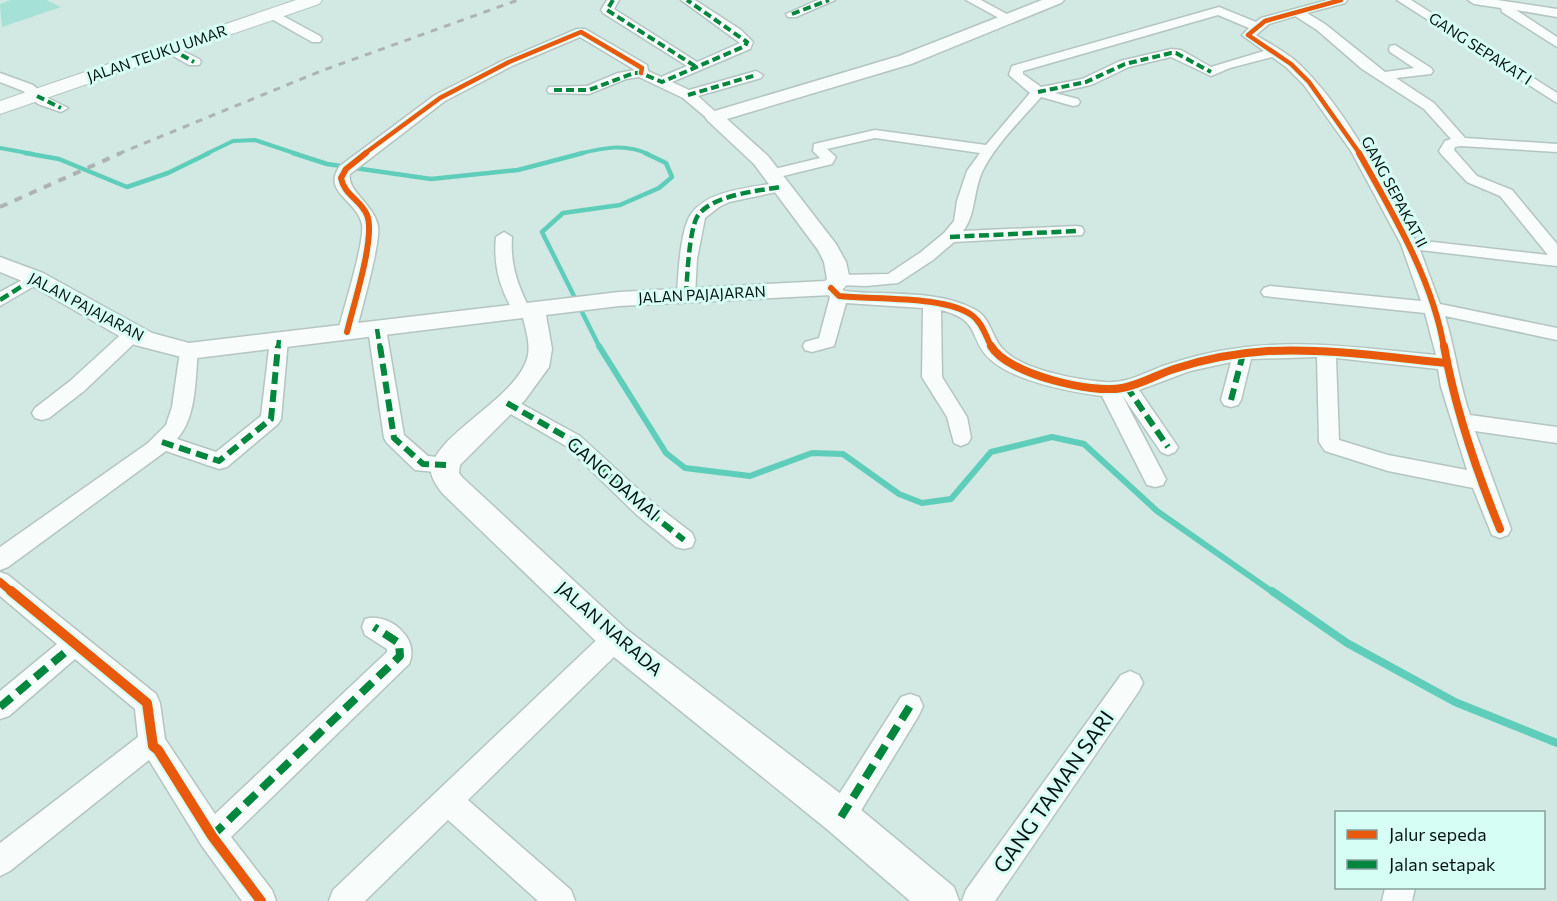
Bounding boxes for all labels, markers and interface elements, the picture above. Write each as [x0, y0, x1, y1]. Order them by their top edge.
street label: GANG SEPAKAT I [1426, 8, 1535, 88]
street label: JALAN TEUKU UMAR [84, 21, 229, 85]
street label: GANG SEPAKAT II [1358, 133, 1432, 250]
street label: JALAN PAJAJARAN [26, 268, 147, 344]
street label: JALAN PAJAJARAN [638, 282, 766, 306]
street label: GANG DAMAI [563, 432, 665, 524]
street label: JALAN NARADA [552, 576, 667, 680]
street label: GANG TAMAN SARI [987, 705, 1118, 877]
legend [1335, 811, 1545, 889]
text: Jalur sepeda [1389, 823, 1487, 845]
text: Jalan setapak [1389, 853, 1496, 875]

